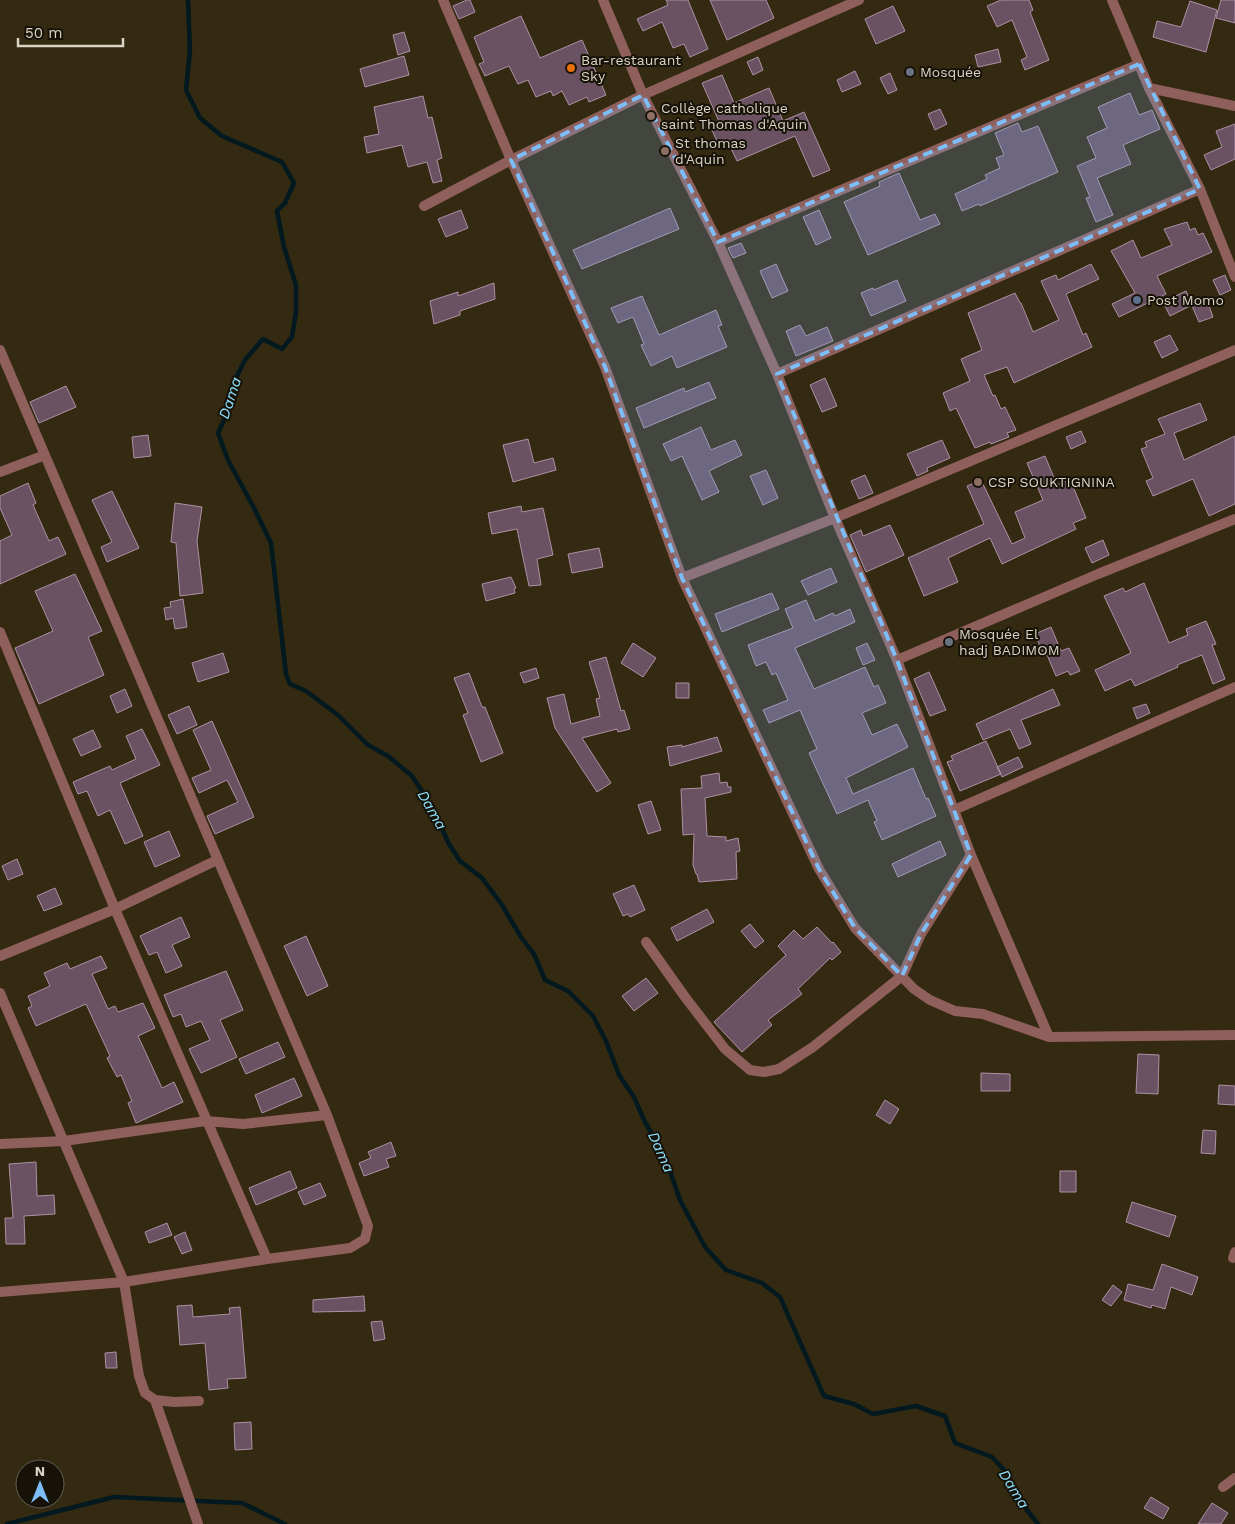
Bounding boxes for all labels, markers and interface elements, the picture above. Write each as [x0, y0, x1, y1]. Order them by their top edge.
scale bar [18, 15, 122, 47]
text: 50 m [25, 24, 62, 42]
place label: Bar-restaurant Sky [581, 52, 681, 84]
marker: Bar-restaurant Sky [565, 62, 577, 74]
place label: Mosquée [920, 64, 981, 80]
marker: Mosquée [904, 66, 916, 78]
place label: Collège catholique saint Thomas d'Aquin [661, 100, 807, 132]
marker: Collège catholique saint Thomas d'Aquin [645, 110, 657, 122]
place label: St thomas d'Aquin [675, 135, 746, 167]
marker: St thomas d'Aquin [659, 145, 671, 157]
place label: Post Momo [1147, 292, 1224, 308]
marker: Post Momo [1131, 294, 1143, 306]
water label: Dama [215, 375, 245, 421]
place label: CSP SOUKTIGNINA [988, 474, 1115, 490]
marker: CSP SOUKTIGNINA [972, 476, 984, 488]
place label: Mosquée El hadj BADIMOM [959, 626, 1060, 658]
marker: Mosquée El hadj BADIMOM [943, 636, 955, 648]
water label: Dama [413, 787, 451, 833]
water label: Dama [644, 1129, 678, 1175]
north arrow [15, 1459, 65, 1509]
text: N [35, 1463, 45, 1479]
water label: Dama [995, 1466, 1033, 1512]

